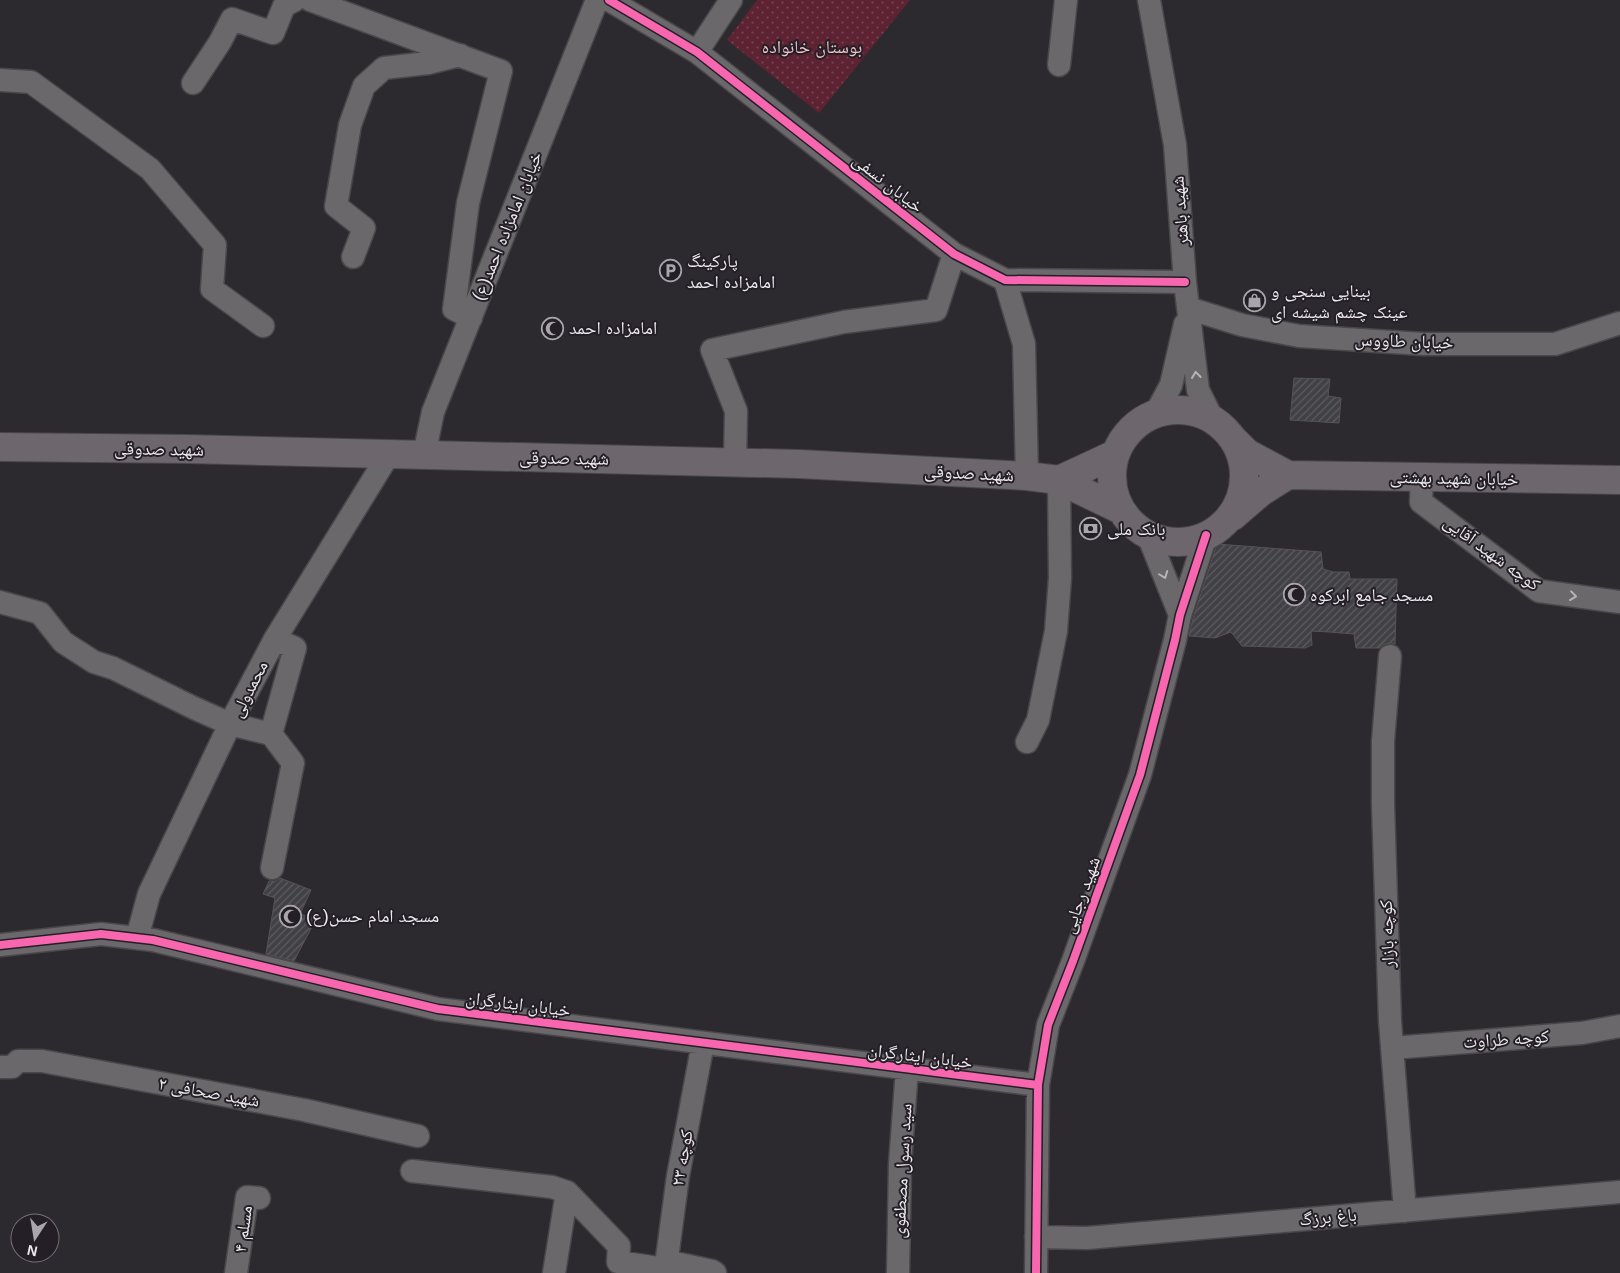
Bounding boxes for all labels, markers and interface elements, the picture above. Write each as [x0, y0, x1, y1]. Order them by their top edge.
park label: بوستان خانواده [762, 37, 862, 58]
street label: خیابان امامزاده احمد(ع) [468, 149, 547, 304]
street label: خیابان نسفی [848, 149, 927, 217]
street label: شهید باهنر [1168, 175, 1193, 248]
place label: پارکینگ امامزاده احمد [687, 251, 775, 292]
parking icon: پارکینگ امامزاده احمد [659, 259, 683, 283]
place label: بینایی سنجی و عینک چشم شیشه ای [1271, 281, 1407, 324]
shop icon: بینایی سنجی و عینک چشم شیشه ای [1243, 289, 1267, 313]
mosque icon: امامزاده احمد [541, 316, 565, 340]
place label: امامزاده احمد [569, 318, 657, 338]
street label: خیابان طاووس [1354, 329, 1454, 354]
one-way arrow [1191, 370, 1202, 378]
street label: شهید صدوقی [114, 438, 204, 461]
street label: شهید صدوقی [519, 447, 609, 470]
street label: شهید صدوقی [924, 461, 1014, 486]
street label: خیابان شهید بهشتی [1389, 467, 1519, 490]
street label: کوچه شهید آقایی [1439, 511, 1544, 596]
bank icon: بانک ملی [1079, 517, 1103, 541]
place label: بانک ملی [1107, 519, 1165, 540]
one-way arrow [1158, 570, 1168, 579]
mosque icon: مسجد جامع ابرکوه [1282, 583, 1306, 607]
place label: مسجد جامع ابرکوه [1310, 585, 1433, 607]
one-way arrow [1568, 590, 1577, 600]
street label: محمدولی [226, 657, 273, 721]
street label: شهید رجایی [1058, 854, 1105, 936]
street label: کوچه بازار [1376, 899, 1399, 969]
mosque icon: مسجد امام حسن(ع) [278, 904, 302, 928]
place label: مسجد امام حسن(ع) [306, 906, 439, 928]
street label: خیابان ایثارگران [464, 988, 572, 1021]
street label: کوچه طراوت [1462, 1026, 1550, 1053]
street label: خیابان ایثارگران [866, 1040, 974, 1073]
street label: شهید صحافی ۲ [157, 1073, 261, 1112]
street label: سید رسول مصطفوی [888, 1103, 917, 1239]
street label: کوچه ۲۳ [667, 1128, 698, 1188]
street label: مسلم ۴ [230, 1204, 258, 1254]
street label: باغ برزگ [1298, 1205, 1358, 1230]
north arrow [10, 1213, 60, 1263]
text: N [26, 1242, 39, 1260]

